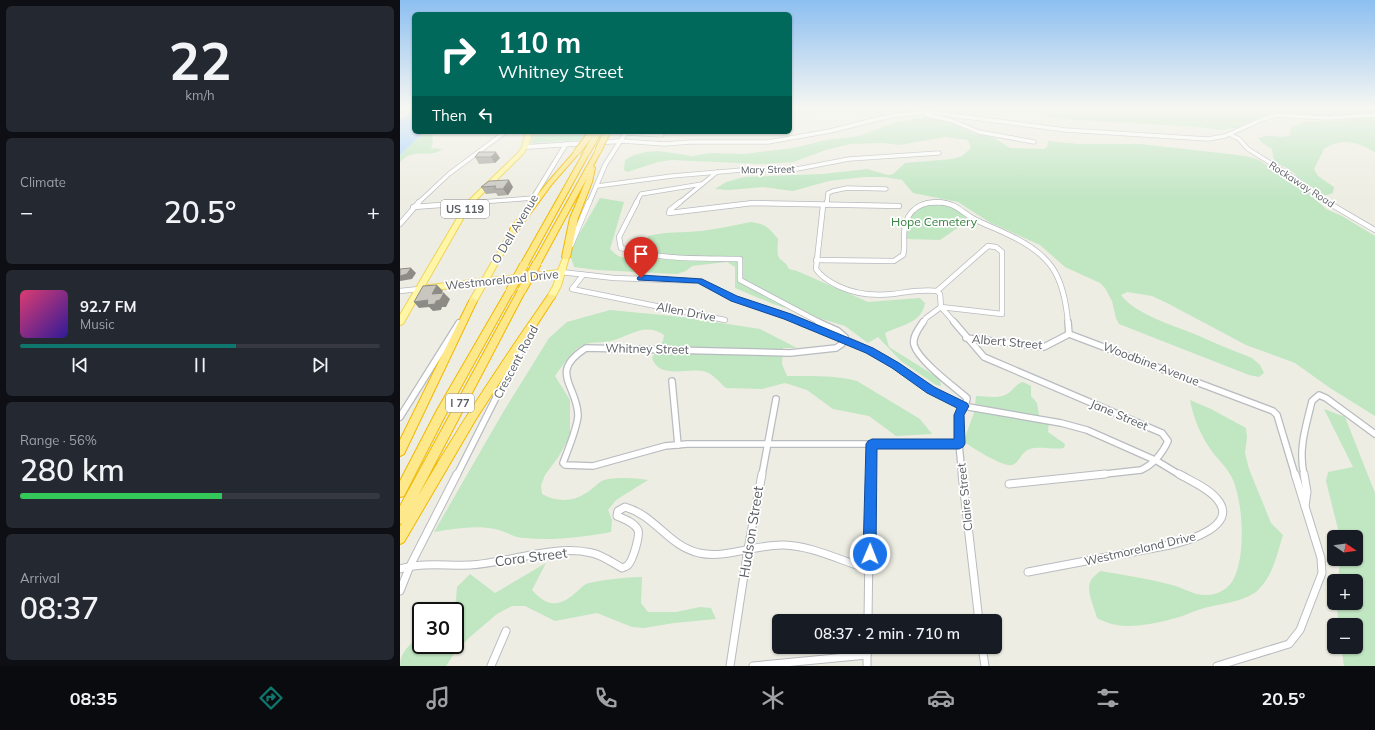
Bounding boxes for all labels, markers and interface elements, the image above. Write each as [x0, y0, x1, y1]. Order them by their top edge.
text: 110 m [498, 25, 581, 60]
text: 22 [169, 28, 231, 93]
icon: right [432, 28, 484, 80]
text: Whitney Street [498, 60, 623, 83]
text: km/h [185, 87, 215, 103]
icon: left [475, 104, 497, 126]
text: Then [432, 106, 467, 125]
street label: Rockaway Road [1267, 158, 1337, 210]
street label: Mary Street [741, 163, 796, 176]
text: Climate [20, 174, 66, 190]
street label: O Dell Avenue [488, 191, 541, 266]
text: 20.5° [164, 193, 236, 231]
text: − [20, 198, 33, 226]
text: + [367, 198, 380, 226]
road number: US 119 [441, 200, 489, 218]
park label: Hope Cemetery [891, 214, 978, 229]
pin [624, 237, 658, 278]
icon: arrive [630, 243, 652, 265]
street label: Westmoreland Drive [445, 266, 559, 293]
text: 92.7 FM [80, 297, 136, 316]
street label: Allen Drive [655, 298, 717, 325]
text: Music [80, 316, 115, 332]
street label: Crescent Road [490, 322, 541, 401]
street label: Albert Street [971, 331, 1043, 352]
street label: Woodbine Avenue [1101, 338, 1202, 389]
street label: Whitney Street [605, 340, 689, 357]
icon: previous [69, 354, 91, 376]
icon: pause [189, 354, 211, 376]
icon: next [309, 354, 331, 376]
road number: I 77 [446, 394, 474, 412]
street label: Jane Street [1088, 396, 1150, 433]
text: Range · 56% [20, 432, 97, 448]
text: 280 km [20, 451, 125, 489]
street label: Claire Street [953, 462, 976, 532]
street label: Hudson Street [735, 485, 767, 579]
street label: Westmoreland Drive [1083, 528, 1197, 569]
north arrow [1327, 530, 1363, 566]
map controls [1327, 530, 1363, 654]
position arrow [849, 533, 891, 575]
street label: Cora Street [494, 544, 568, 570]
text: Arrival [20, 570, 60, 586]
button: + [1327, 574, 1363, 610]
text: 08:37 [20, 589, 99, 627]
speed limit sign: 30 [412, 602, 464, 654]
button: − [1327, 618, 1363, 654]
text: 08:37 · 2 min · 710 m [814, 624, 960, 643]
icon: directions [257, 684, 285, 712]
icon: music [424, 684, 452, 712]
icon: phone [592, 684, 620, 712]
icon: climate [759, 684, 787, 712]
icon: car [927, 684, 955, 712]
icon: filters [1094, 684, 1122, 712]
text: 08:35 [70, 687, 117, 710]
text: 20.5° [1262, 687, 1305, 710]

